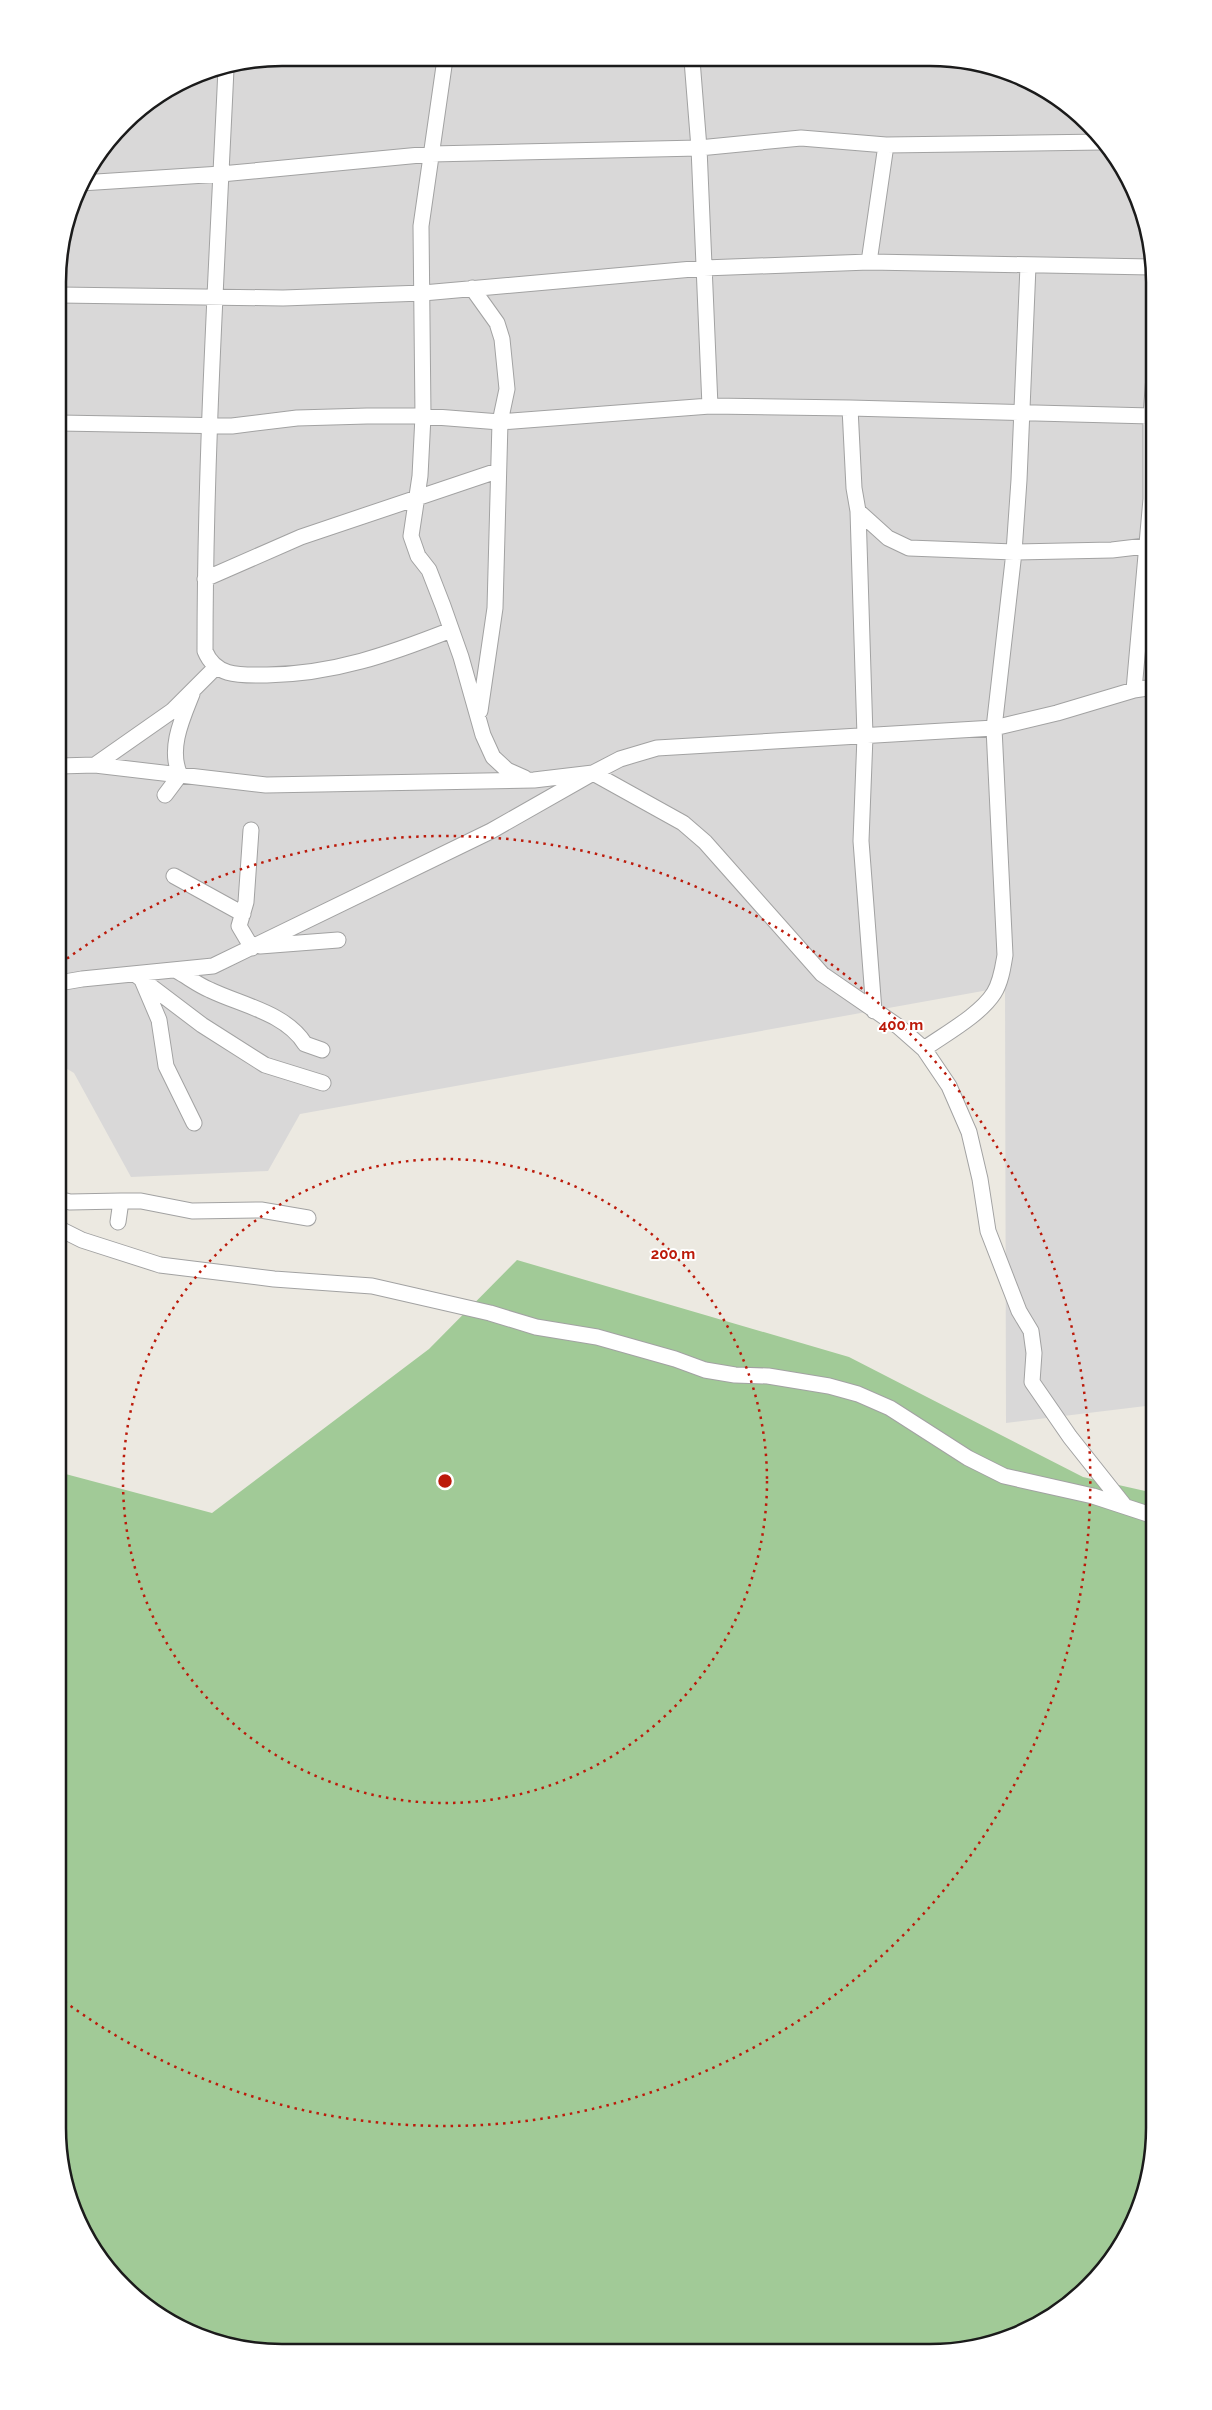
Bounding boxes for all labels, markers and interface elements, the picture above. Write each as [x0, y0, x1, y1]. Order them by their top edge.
text: 400 m [879, 1016, 923, 1034]
text: 200 m [651, 1245, 695, 1263]
centre of rings [436, 1472, 454, 1490]

